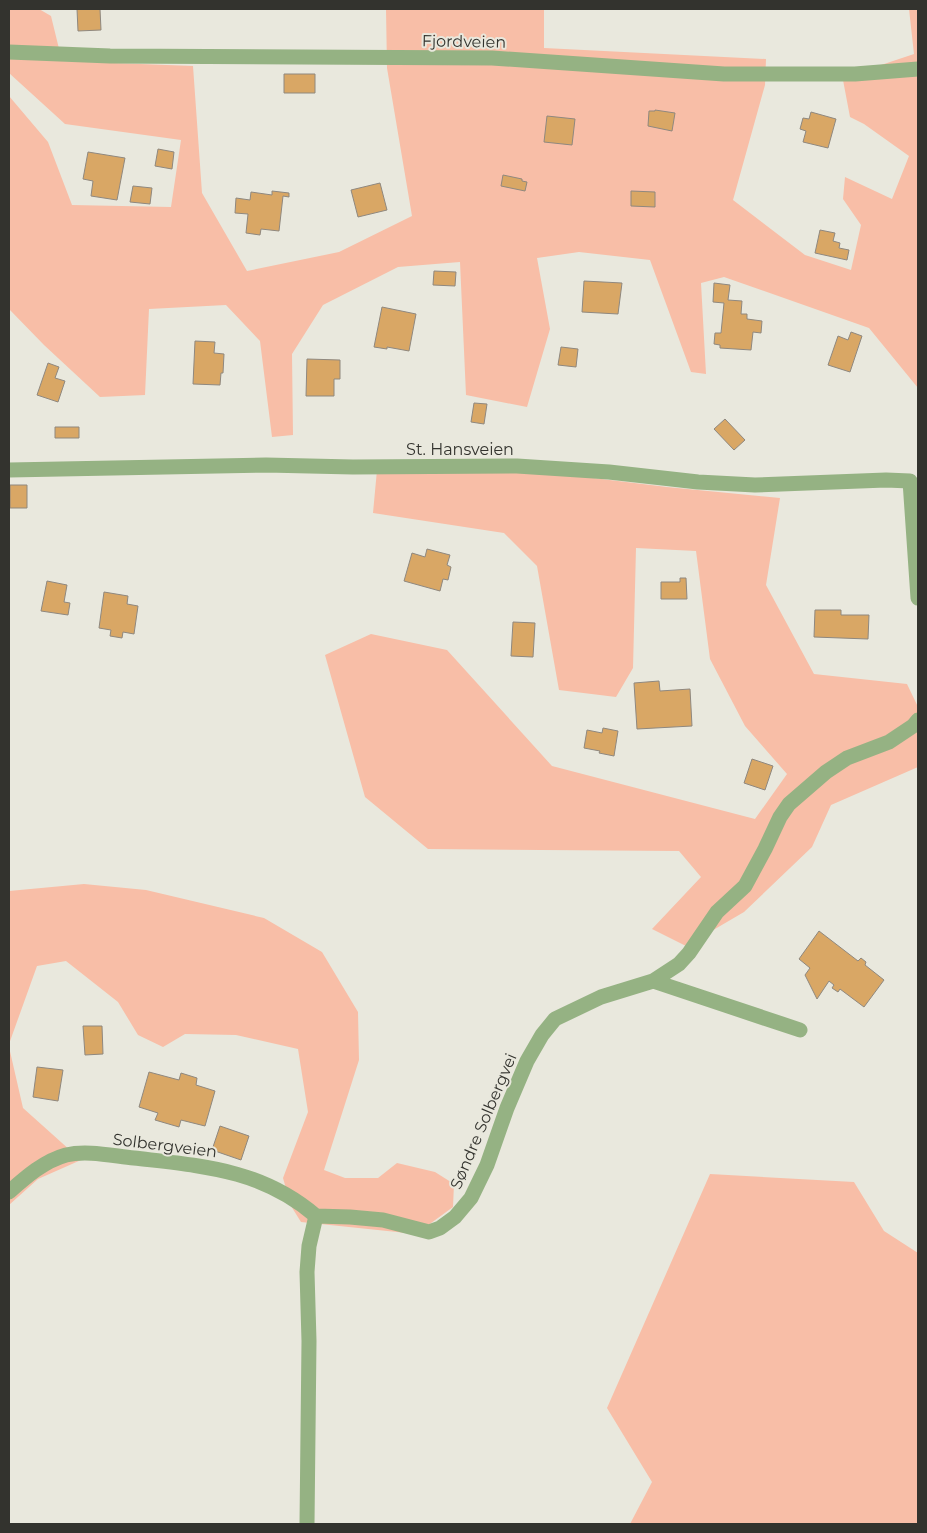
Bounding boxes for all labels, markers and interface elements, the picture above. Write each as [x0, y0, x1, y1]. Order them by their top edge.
street label: Fjordveien [422, 31, 506, 52]
street label: St. Hansveien [406, 440, 514, 459]
street label: Søndre Solbergvei [446, 1050, 521, 1192]
street label: Solbergveien [112, 1130, 218, 1161]

